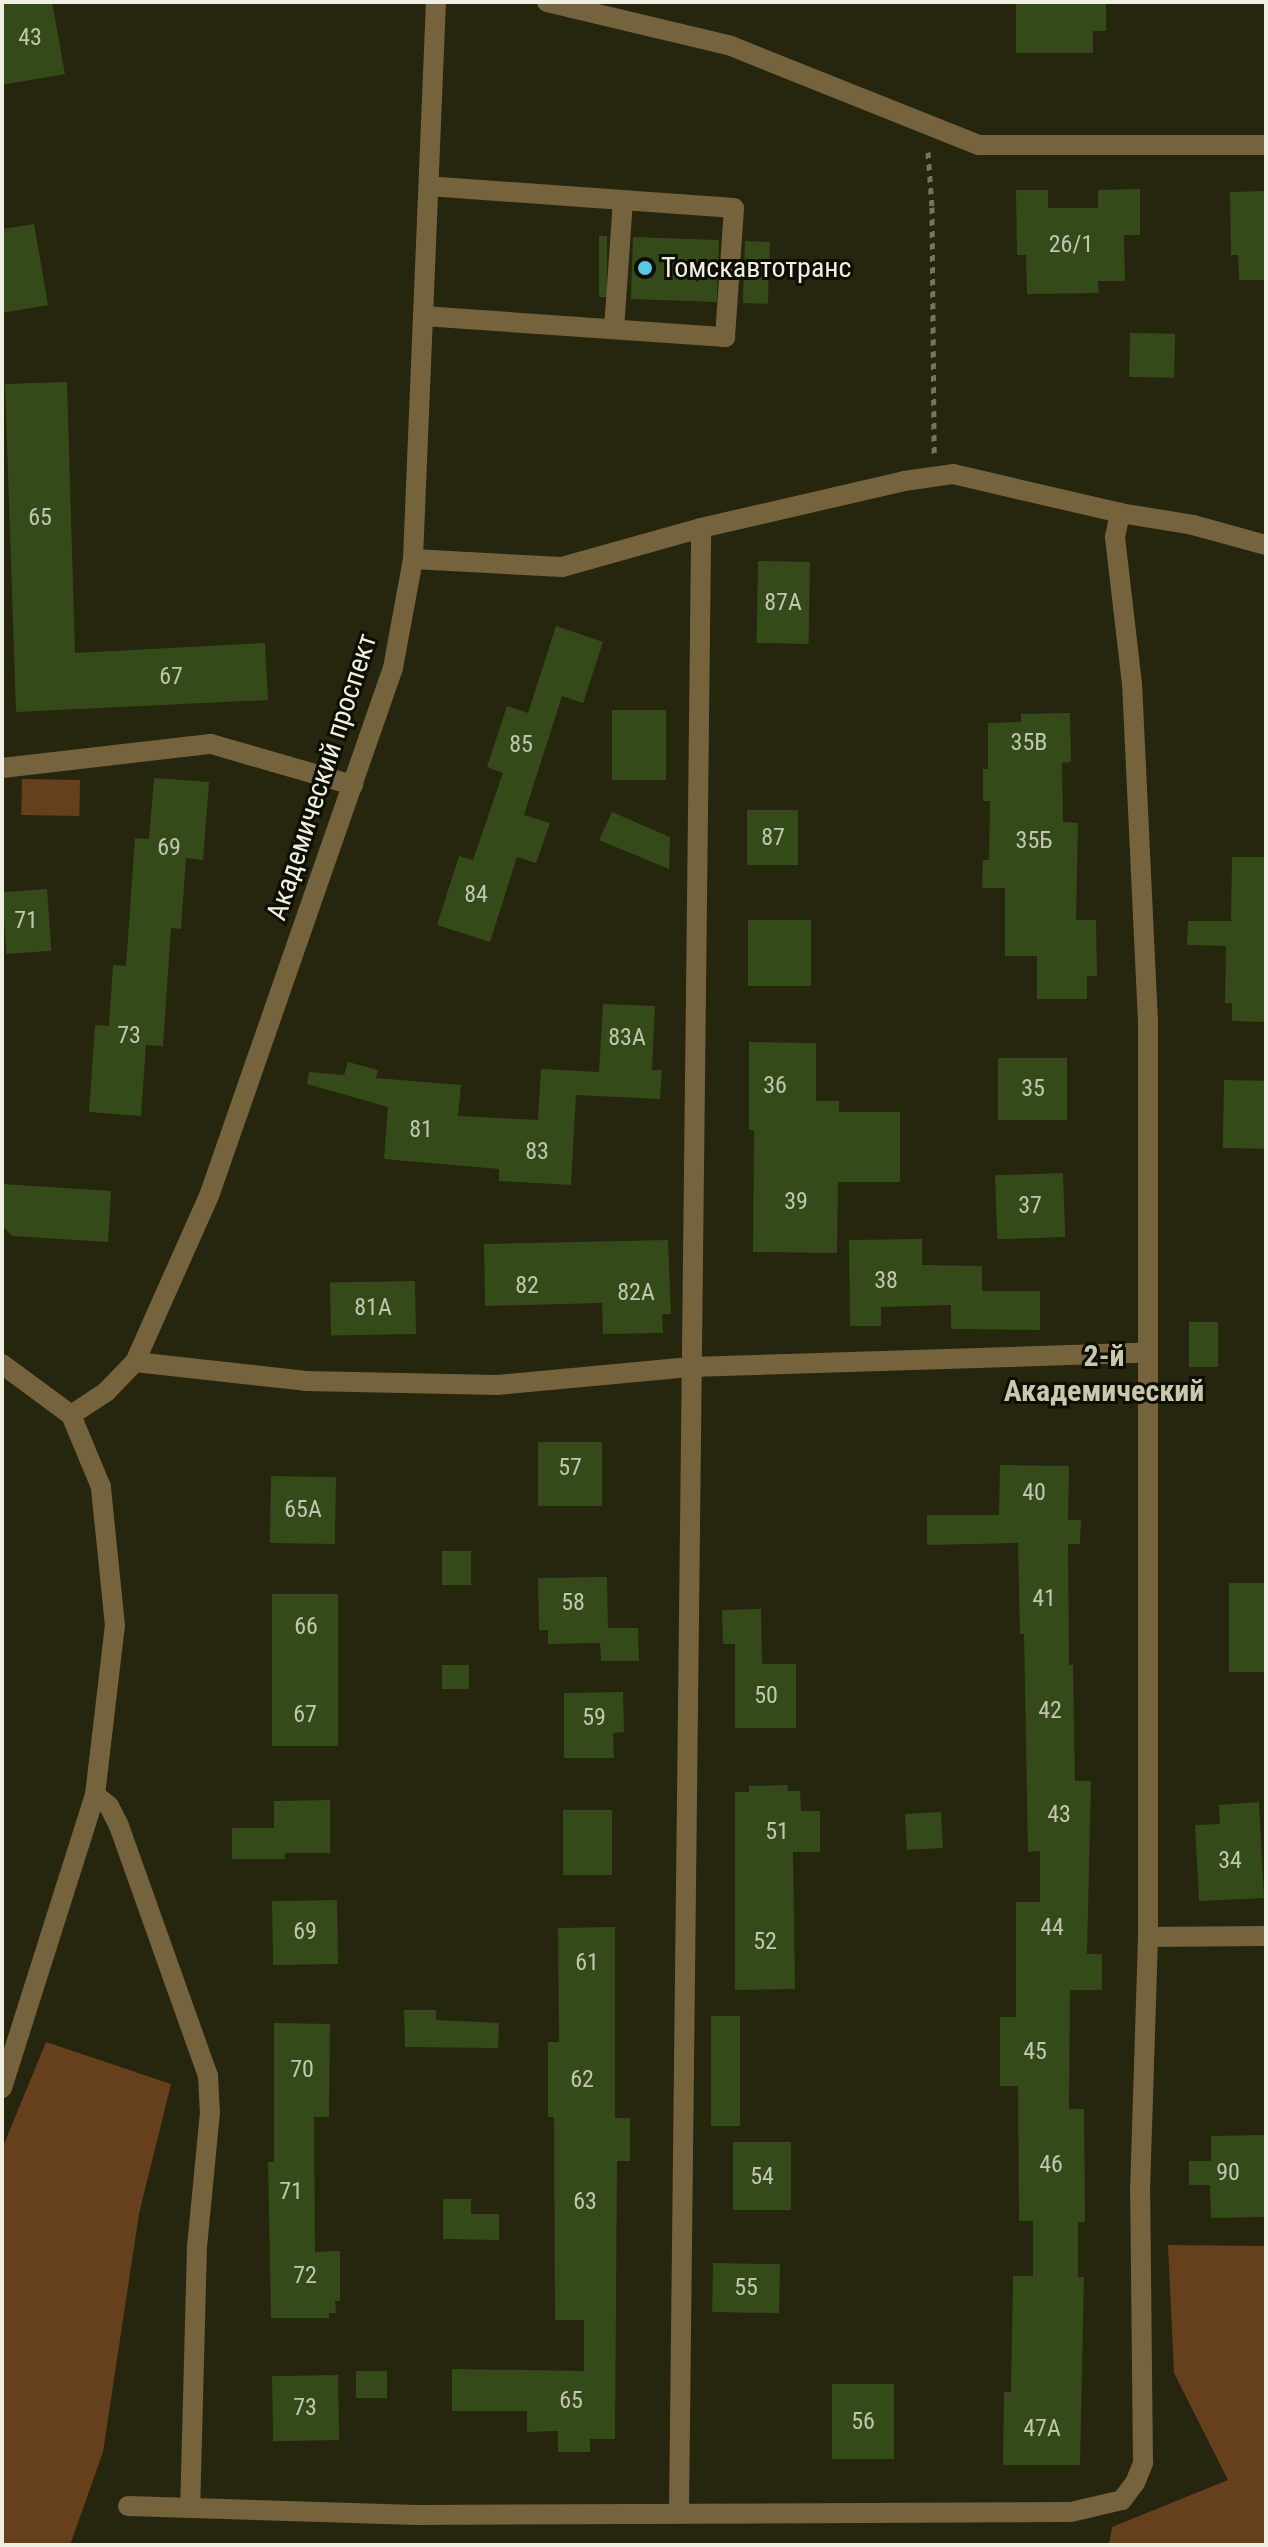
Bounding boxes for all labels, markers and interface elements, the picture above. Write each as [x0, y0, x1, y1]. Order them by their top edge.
house number: 43 [18, 24, 42, 52]
house number: 26/1 [1049, 231, 1093, 259]
place label: Томскавтотранс [661, 251, 851, 285]
marker: Томскавтотранс [636, 259, 654, 277]
house number: 65 [28, 504, 52, 532]
house number: 87А [764, 589, 802, 617]
street label: Академический проспект [260, 630, 384, 924]
house number: 67 [159, 663, 183, 691]
house number: 35В [1011, 729, 1047, 757]
house number: 85 [509, 731, 533, 759]
house number: 87 [761, 824, 785, 852]
house number: 35Б [1016, 827, 1052, 855]
house number: 69 [157, 834, 181, 862]
house number: 84 [464, 881, 488, 909]
house number: 71 [14, 907, 38, 935]
house number: 73 [117, 1022, 141, 1050]
house number: 83А [608, 1024, 646, 1052]
house number: 36 [763, 1072, 787, 1100]
house number: 35 [1021, 1075, 1045, 1103]
house number: 81 [409, 1116, 433, 1144]
house number: 83 [525, 1138, 549, 1166]
house number: 39 [784, 1188, 808, 1216]
house number: 37 [1018, 1192, 1042, 1220]
house number: 38 [874, 1267, 898, 1295]
house number: 82 [515, 1272, 539, 1300]
house number: 82А [617, 1279, 655, 1307]
house number: 81А [354, 1294, 392, 1322]
district label: 2-й Академический [1004, 1338, 1204, 1408]
house number: 57 [558, 1454, 582, 1482]
house number: 40 [1022, 1479, 1046, 1507]
house number: 65А [284, 1496, 322, 1524]
house number: 41 [1032, 1585, 1056, 1613]
house number: 58 [561, 1589, 585, 1617]
house number: 66 [294, 1613, 318, 1641]
house number: 50 [754, 1682, 778, 1710]
house number: 42 [1038, 1697, 1062, 1725]
house number: 67 [293, 1701, 317, 1729]
house number: 59 [582, 1704, 606, 1732]
house number: 43 [1047, 1801, 1071, 1829]
house number: 51 [765, 1818, 789, 1846]
house number: 34 [1218, 1847, 1242, 1875]
house number: 44 [1040, 1914, 1064, 1942]
house number: 69 [293, 1918, 317, 1946]
house number: 52 [753, 1928, 777, 1956]
house number: 61 [575, 1949, 599, 1977]
house number: 45 [1023, 2038, 1047, 2066]
house number: 70 [290, 2056, 314, 2084]
house number: 62 [570, 2066, 594, 2094]
house number: 46 [1039, 2151, 1063, 2179]
house number: 90 [1216, 2159, 1240, 2187]
house number: 54 [750, 2163, 774, 2191]
house number: 71 [279, 2178, 303, 2206]
house number: 63 [573, 2188, 597, 2216]
house number: 72 [293, 2262, 317, 2290]
house number: 55 [734, 2274, 758, 2302]
house number: 65 [559, 2387, 583, 2415]
house number: 73 [293, 2394, 317, 2422]
house number: 56 [851, 2408, 875, 2436]
house number: 47А [1023, 2415, 1061, 2443]

